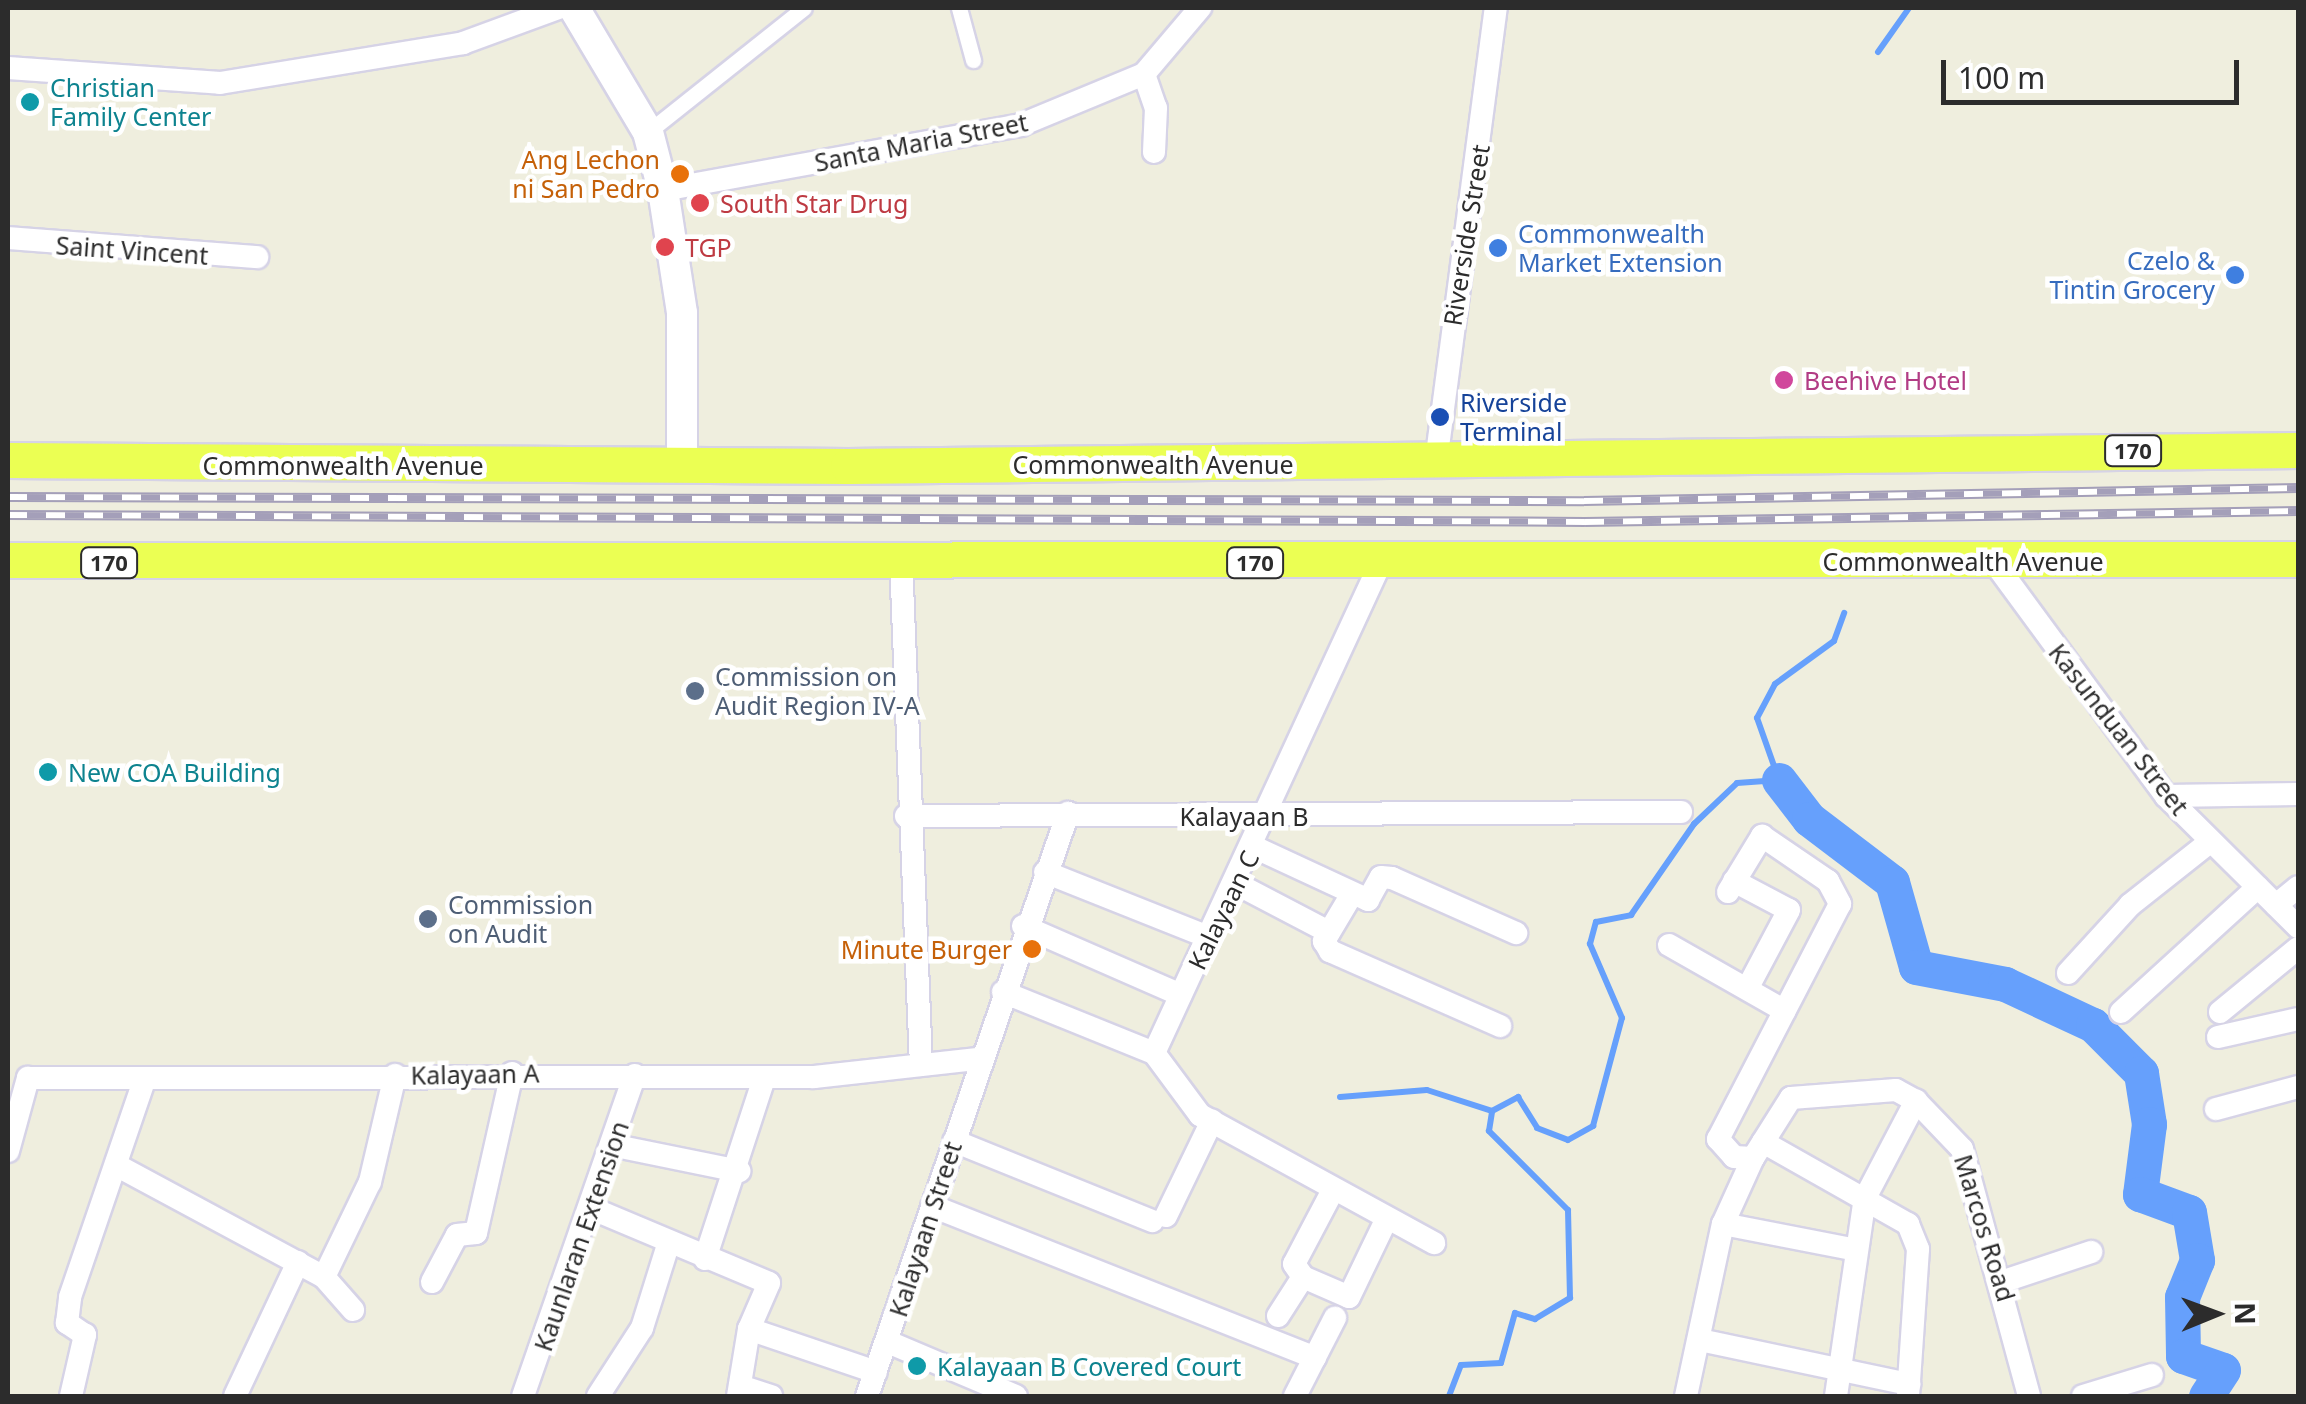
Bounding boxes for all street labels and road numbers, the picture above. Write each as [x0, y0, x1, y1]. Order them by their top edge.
street label: Santa Maria Street [812, 107, 1030, 177]
street label: Riverside Street [1437, 142, 1495, 328]
street label: Saint Vincent [55, 230, 209, 270]
road number: 170 [2103, 434, 2163, 468]
street label: Commonwealth Avenue [1012, 449, 1294, 479]
street label: Commonwealth Avenue [202, 450, 484, 480]
road number: 170 [79, 546, 139, 580]
road number: 170 [1225, 546, 1285, 580]
street label: Commonwealth Avenue [1822, 546, 2104, 576]
street label: Kasunduan Street [2043, 637, 2195, 821]
street label: Kalayaan B [1180, 801, 1308, 831]
street label: Kalayaan C [1181, 846, 1265, 974]
street label: Kalayaan A [410, 1058, 540, 1090]
street label: Kaunlaran Extension [528, 1117, 634, 1355]
street label: Kalayaan Street [883, 1138, 967, 1320]
street label: Marcos Road [1948, 1151, 2022, 1305]

